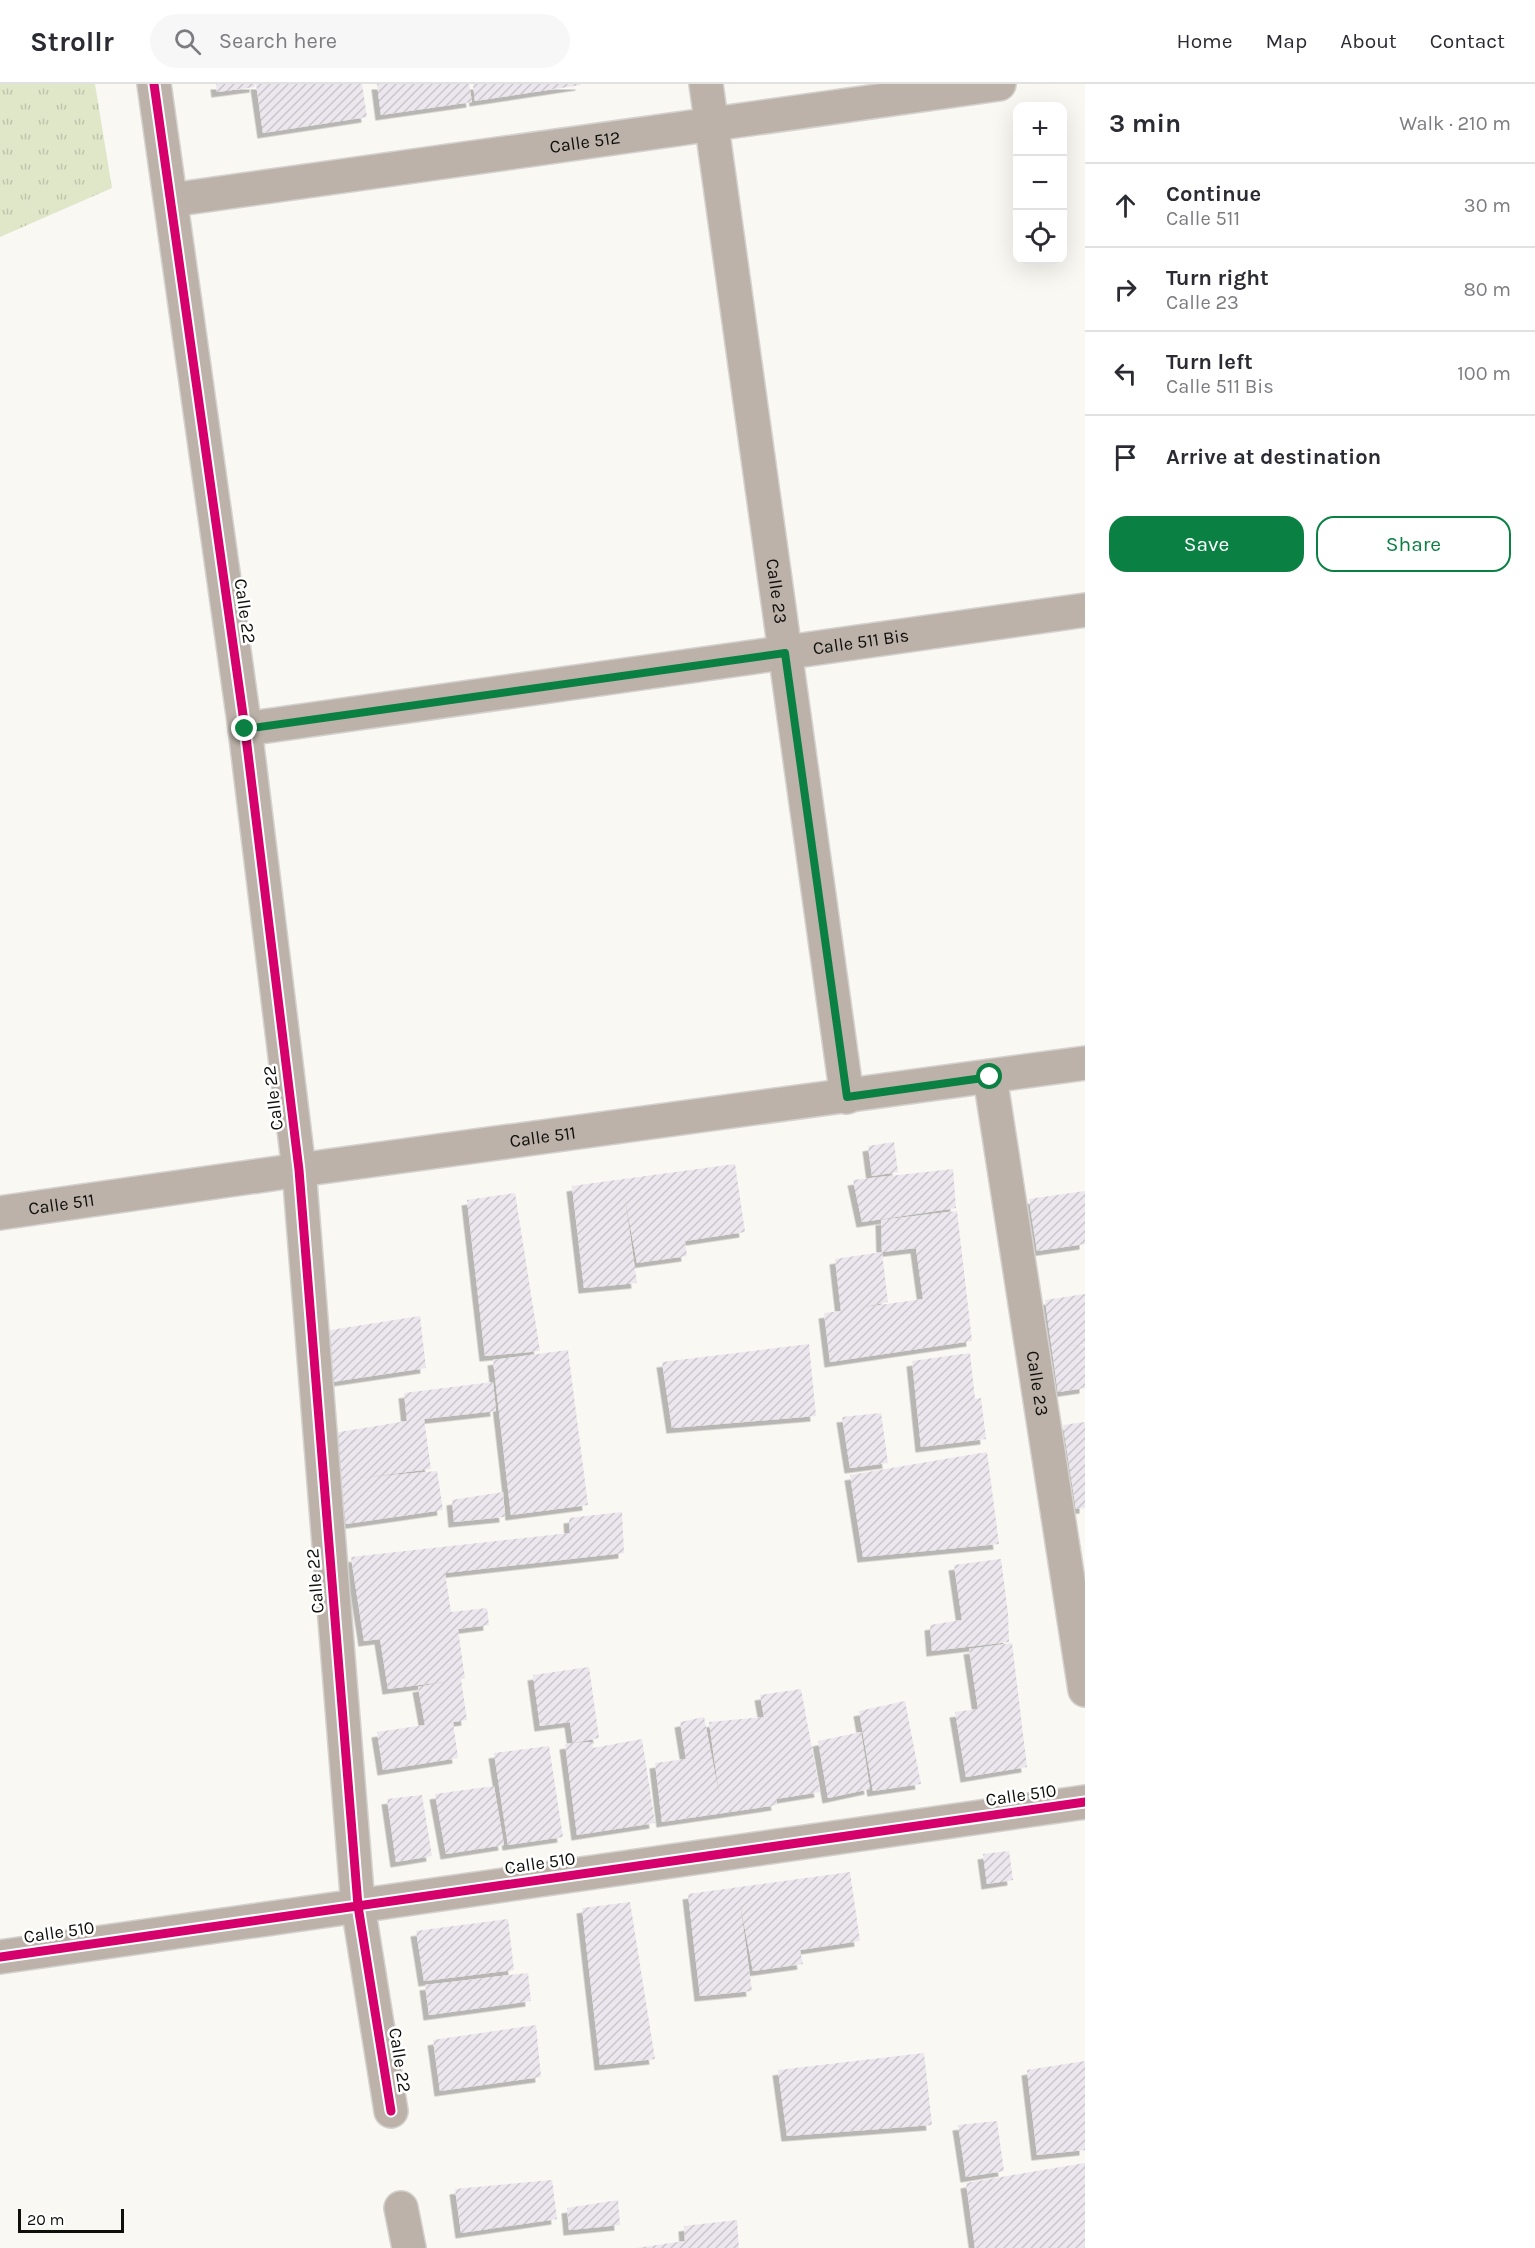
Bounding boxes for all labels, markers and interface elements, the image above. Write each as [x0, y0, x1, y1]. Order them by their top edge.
search box [150, 14, 570, 68]
text: Strollr [30, 25, 114, 58]
icon: search [171, 25, 204, 58]
text: Search here [219, 28, 337, 54]
text: Home [1177, 29, 1233, 53]
text: Map [1266, 29, 1307, 53]
text: About [1340, 29, 1397, 53]
text: Contact [1430, 29, 1505, 53]
map controls [1013, 102, 1067, 264]
button: + [1013, 102, 1067, 156]
text: 3 min [1109, 108, 1181, 139]
text: Walk · 210 m [1399, 112, 1511, 135]
street label: Calle 512 [548, 126, 622, 158]
button: − [1013, 156, 1067, 210]
text: Continue [1166, 181, 1261, 207]
icon: ahead [1109, 189, 1142, 222]
text: 30 m [1464, 194, 1511, 217]
text: Calle 511 [1166, 207, 1240, 230]
button: locate [1013, 210, 1067, 264]
text: Turn right [1166, 265, 1269, 291]
icon: right [1109, 273, 1142, 306]
text: 80 m [1463, 278, 1511, 301]
text: Calle 23 [1166, 291, 1239, 314]
text: Turn left [1166, 349, 1253, 375]
icon: left [1109, 357, 1142, 390]
text: 100 m [1457, 362, 1511, 385]
text: Calle 511 Bis [1166, 375, 1274, 398]
icon: arrive [1109, 441, 1142, 474]
text: Arrive at destination [1166, 444, 1381, 470]
button: Save [1109, 516, 1304, 572]
button: Share [1316, 516, 1511, 572]
street label: Calle 23 [761, 557, 792, 625]
street label: Calle 22 [230, 577, 260, 645]
street label: Calle 511 Bis [811, 624, 910, 659]
route end [231, 715, 257, 741]
route start [976, 1063, 1002, 1089]
street label: Calle 22 [258, 1064, 288, 1132]
street label: Calle 511 [508, 1121, 577, 1152]
street label: Calle 511 [27, 1189, 96, 1220]
street label: Calle 23 [1022, 1349, 1053, 1417]
street label: Calle 22 [301, 1547, 329, 1615]
street label: Calle 510 [984, 1779, 1058, 1811]
street label: Calle 510 [503, 1847, 577, 1879]
street label: Calle 510 [22, 1916, 96, 1948]
street label: Calle 22 [384, 2026, 416, 2094]
scale bar [18, 2206, 124, 2234]
text: 20 m [27, 2210, 65, 2229]

